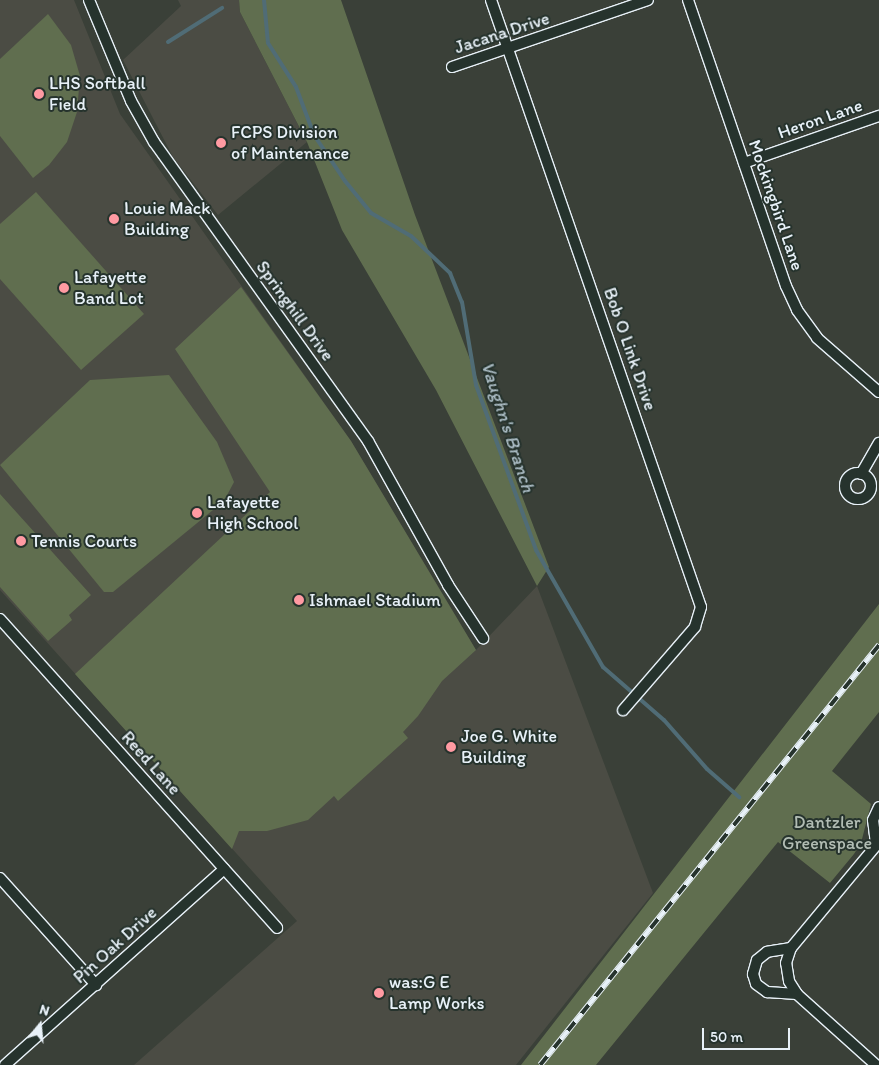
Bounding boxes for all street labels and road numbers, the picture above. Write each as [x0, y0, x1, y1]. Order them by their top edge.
street label: Jacana Drive [452, 7, 552, 59]
street label: Heron Lane [775, 94, 865, 144]
street label: Mockingbird Lane [743, 137, 809, 273]
street label: Springhill Drive [251, 256, 339, 366]
street label: Bob O Link Drive [599, 284, 661, 414]
street label: Reed Lane [117, 726, 185, 800]
street label: Pin Oak Drive [69, 902, 161, 988]

